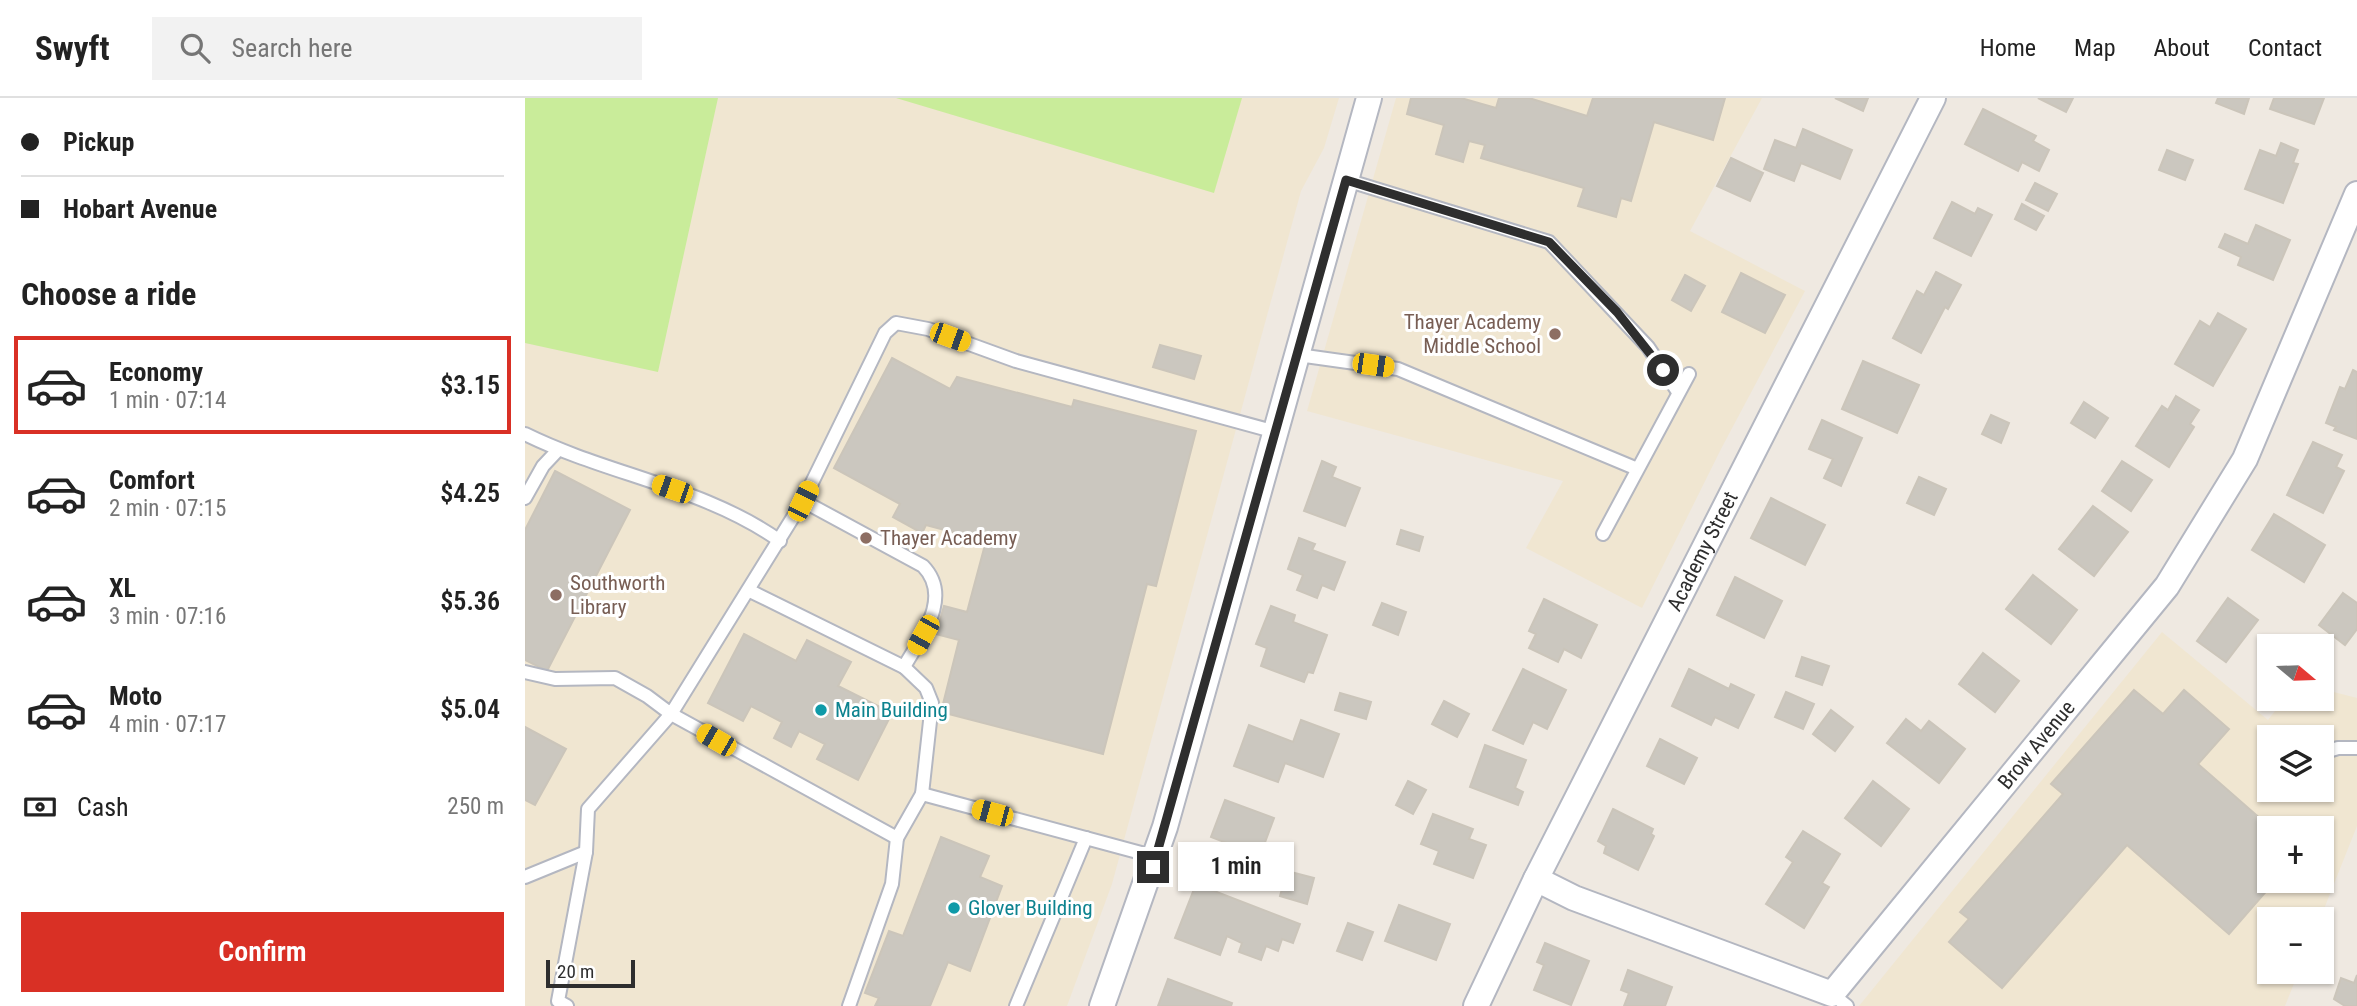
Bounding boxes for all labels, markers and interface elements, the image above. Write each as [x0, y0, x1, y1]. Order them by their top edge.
search box [152, 17, 642, 80]
text: Swyft [35, 29, 110, 68]
icon: search [176, 29, 214, 67]
text: Search here [232, 33, 353, 63]
text: Home [1980, 34, 2036, 62]
text: Map [2074, 34, 2116, 62]
text: About [2154, 34, 2210, 62]
text: Contact [2248, 34, 2322, 62]
text: Pickup [63, 127, 134, 157]
text: Hobart Avenue [63, 194, 217, 224]
text: Choose a ride [21, 275, 196, 313]
place label: Thayer Academy Middle School [1404, 310, 1541, 358]
car [927, 320, 974, 354]
marker: Thayer Academy Middle School [1547, 326, 1563, 342]
car [1351, 352, 1396, 378]
icon: car [25, 354, 88, 417]
route start [1647, 354, 1679, 386]
text: Economy [109, 357, 203, 387]
text: $3.15 [440, 370, 500, 400]
text: 1 min · 07:14 [109, 387, 226, 414]
icon: car [25, 462, 88, 525]
text: Comfort [109, 465, 195, 495]
car [649, 472, 696, 506]
text: $4.25 [440, 478, 500, 508]
car [785, 478, 822, 524]
street label: Academy Street [1662, 488, 1743, 615]
text: 2 min · 07:15 [109, 495, 226, 522]
place label: Thayer Academy [880, 526, 1018, 550]
marker: Thayer Academy [858, 530, 874, 546]
icon: car [25, 570, 88, 633]
place label: Southworth Library [570, 571, 665, 619]
text: XL [109, 573, 136, 603]
text: $5.36 [440, 586, 500, 616]
marker: Southworth Library [548, 587, 564, 603]
text: 3 min · 07:16 [109, 603, 226, 630]
car [904, 612, 943, 658]
north arrow [2257, 634, 2335, 710]
map controls [2257, 634, 2334, 984]
icon: car [25, 678, 88, 741]
text: Moto [109, 681, 162, 711]
text: $5.04 [440, 694, 500, 724]
street label: Brow Avenue [1993, 696, 2080, 794]
place label: Main Building [835, 698, 948, 722]
marker: Main Building [813, 702, 829, 718]
text: 4 min · 07:17 [109, 711, 226, 738]
car [693, 720, 740, 760]
button: layers [2257, 725, 2334, 802]
icon: cash [21, 788, 59, 826]
text: Cash [77, 792, 129, 822]
text: 250 m [447, 793, 504, 820]
car [969, 797, 1016, 829]
button: + [2257, 816, 2334, 893]
callout: 1 min [1177, 842, 1293, 892]
route end [1137, 851, 1169, 883]
text: 1 min [1211, 853, 1261, 880]
place label: Glover Building [968, 896, 1093, 920]
marker: Glover Building [946, 900, 962, 916]
button: − [2257, 907, 2334, 984]
button: Confirm [21, 912, 504, 992]
scale bar [546, 957, 635, 989]
text: 20 m [557, 960, 594, 983]

